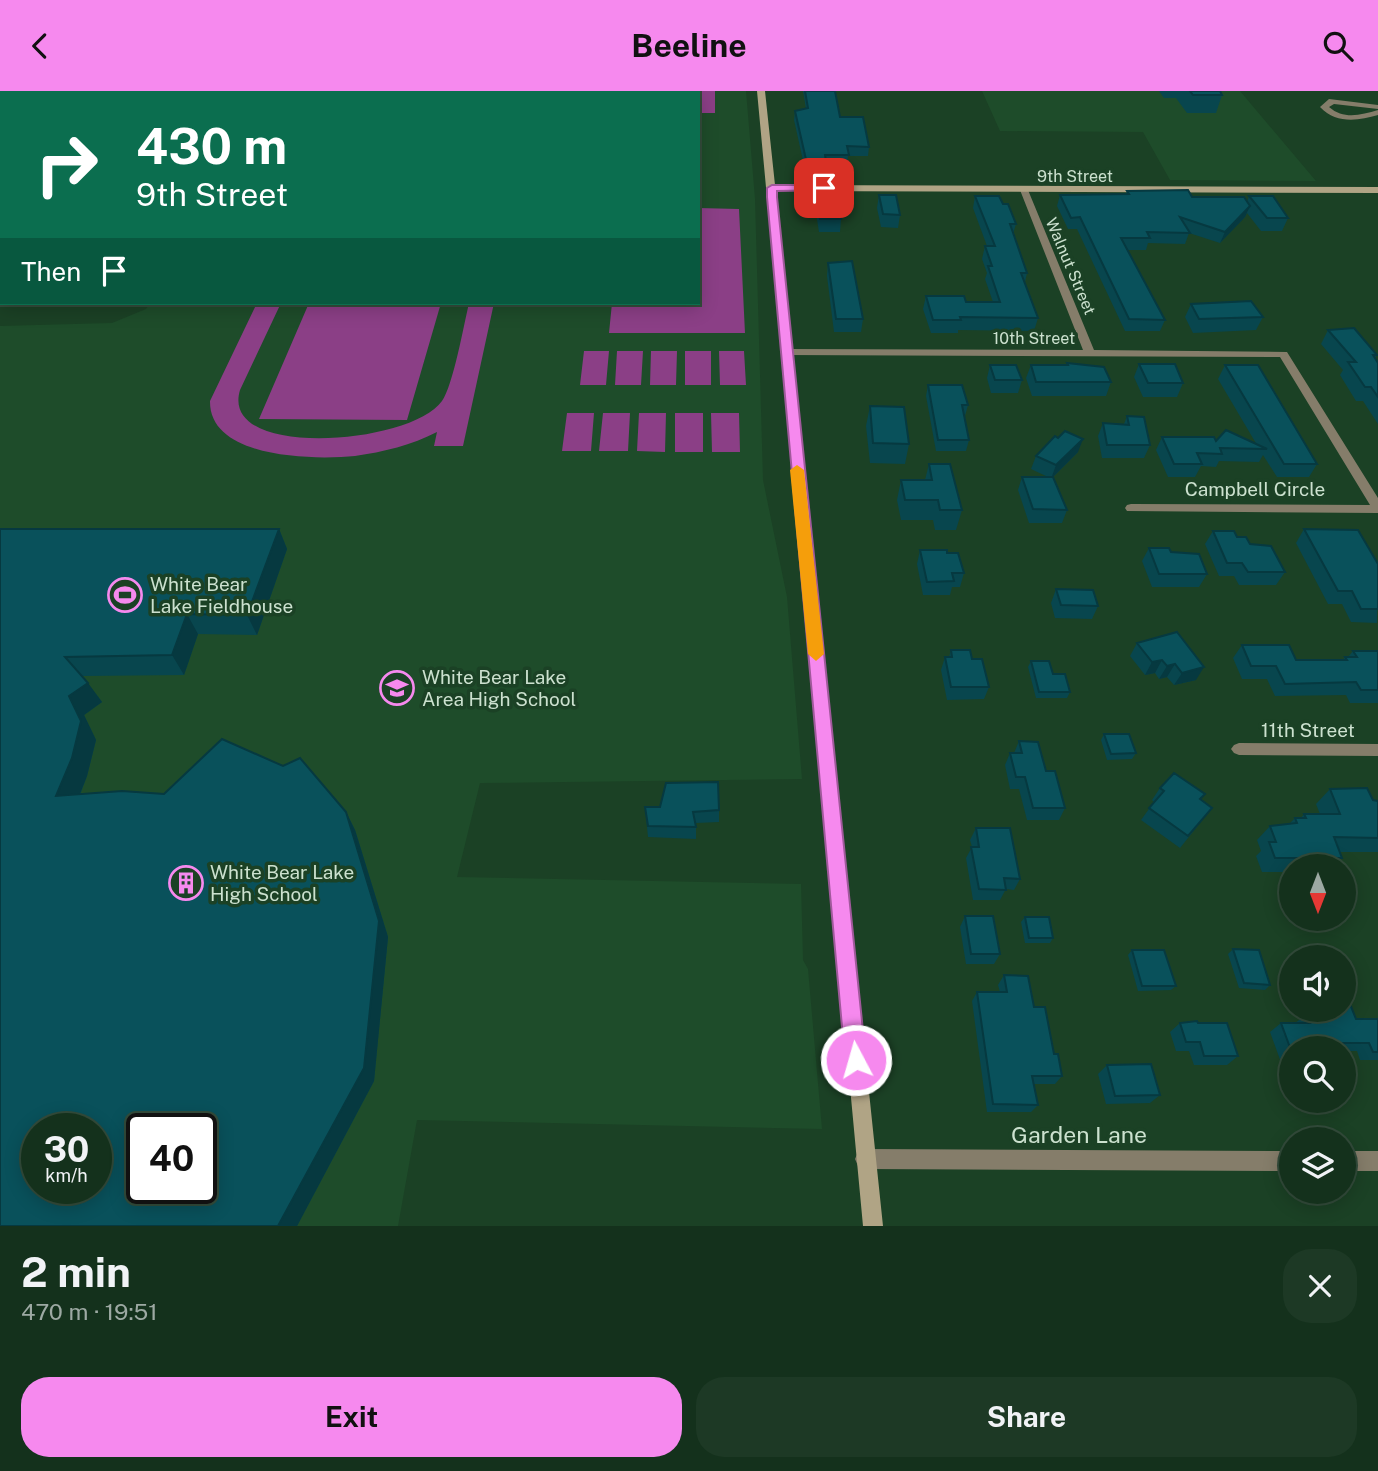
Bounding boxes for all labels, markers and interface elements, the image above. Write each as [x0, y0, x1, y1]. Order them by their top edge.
icon: back [21, 27, 59, 65]
text: Beeline [631, 27, 747, 64]
icon: search [1319, 27, 1357, 65]
text: 430 m [136, 117, 287, 175]
icon: right [21, 119, 112, 210]
pin [794, 158, 854, 218]
street label: 9th Street [1037, 167, 1113, 186]
icon: arrive [805, 169, 843, 207]
text: 9th Street [136, 176, 288, 213]
street label: Walnut Street [1042, 215, 1100, 318]
icon: arrive [95, 252, 133, 290]
text: Then [21, 256, 81, 287]
street label: 10th Street [993, 329, 1075, 348]
street label: Campbell Circle [1185, 478, 1325, 500]
place label: White Bear Lake Fieldhouse [150, 573, 293, 617]
sports icon: White Bear Lake Fieldhouse [106, 576, 144, 614]
place label: White Bear Lake Area High School [422, 666, 576, 710]
school or university icon: White Bear Lake Area High School [378, 669, 416, 707]
street label: 11th Street [1261, 719, 1355, 741]
north arrow [1279, 854, 1356, 931]
map controls [1279, 854, 1356, 1204]
place label: White Bear Lake High School [210, 861, 354, 905]
building icon: White Bear Lake High School [167, 864, 205, 902]
button: sound [1279, 945, 1356, 1022]
position arrow [819, 1023, 893, 1097]
button: search [1279, 1036, 1356, 1113]
speed limit sign: 40 [126, 1113, 217, 1204]
street label: Garden Lane [1011, 1121, 1147, 1148]
button: layers [1279, 1127, 1356, 1204]
text: 30 [44, 1129, 89, 1170]
text: km/h [45, 1165, 88, 1186]
text: 2 min [21, 1247, 131, 1296]
button: close [1283, 1249, 1357, 1323]
text: 470 m · 19:51 [21, 1298, 158, 1325]
button: Exit [21, 1377, 682, 1457]
button: Share [696, 1377, 1357, 1457]

